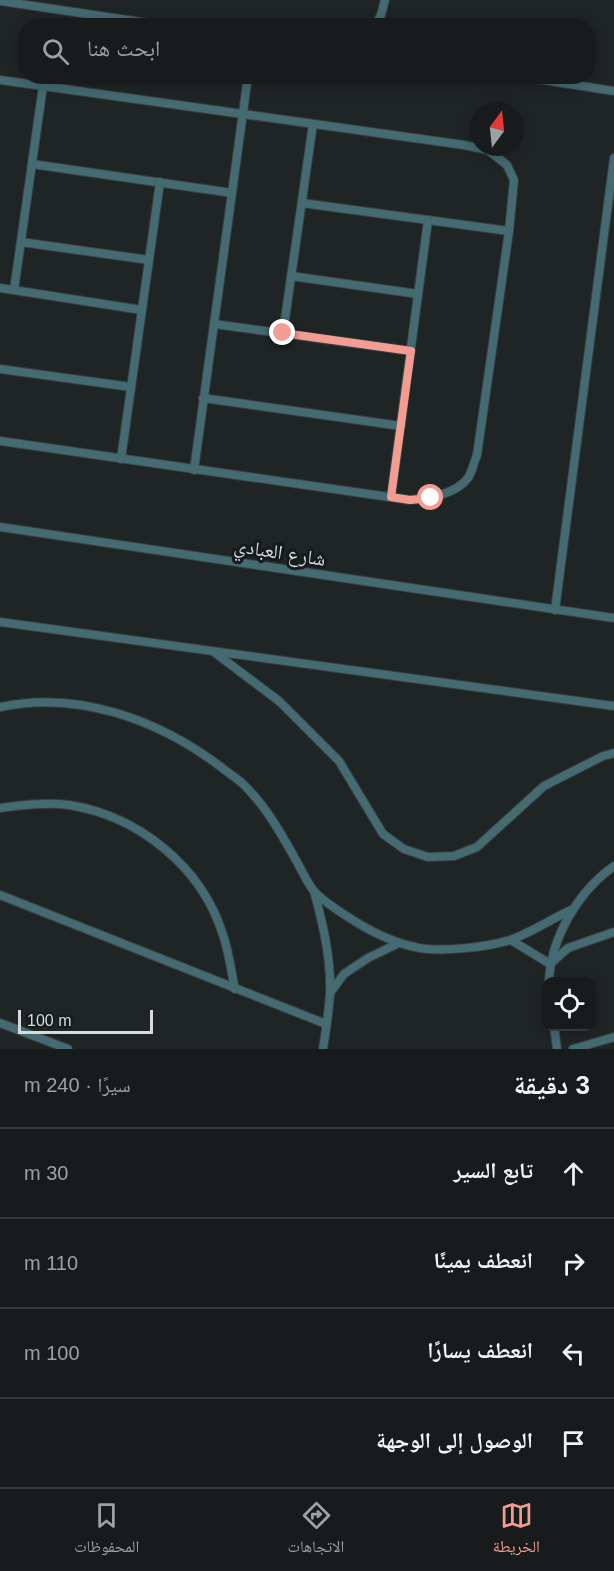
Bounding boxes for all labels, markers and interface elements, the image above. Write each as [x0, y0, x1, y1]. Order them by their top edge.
search box [18, 18, 596, 84]
icon: search [39, 35, 72, 68]
text: ابحث هنا [87, 36, 160, 61]
north arrow [470, 102, 524, 156]
route end [269, 319, 295, 345]
route start [417, 484, 443, 510]
street label: شارع العبادي [232, 534, 327, 575]
map controls [542, 977, 596, 1031]
button: locate [542, 977, 596, 1031]
scale bar [18, 1007, 153, 1034]
text: 100 m [27, 1012, 71, 1029]
text: 3 دقيقة [514, 1070, 590, 1100]
text: سيرًا · 240 m [24, 1074, 131, 1096]
icon: ahead [557, 1157, 590, 1190]
text: تابع السير [453, 1158, 533, 1183]
text: 30 m [24, 1162, 68, 1184]
icon: right [557, 1247, 590, 1280]
text: انعطف يمينًا [434, 1248, 533, 1273]
text: 110 m [24, 1252, 78, 1274]
icon: left [557, 1337, 590, 1370]
text: انعطف يسارًا [427, 1338, 533, 1363]
text: 100 m [24, 1342, 80, 1364]
icon: arrive [557, 1427, 590, 1460]
text: الوصول إلى الوجهة [376, 1428, 533, 1453]
tab: المحفوظات [74, 1499, 139, 1562]
tab: الاتجاهات [288, 1499, 344, 1562]
tab: الخريطة [493, 1499, 540, 1562]

